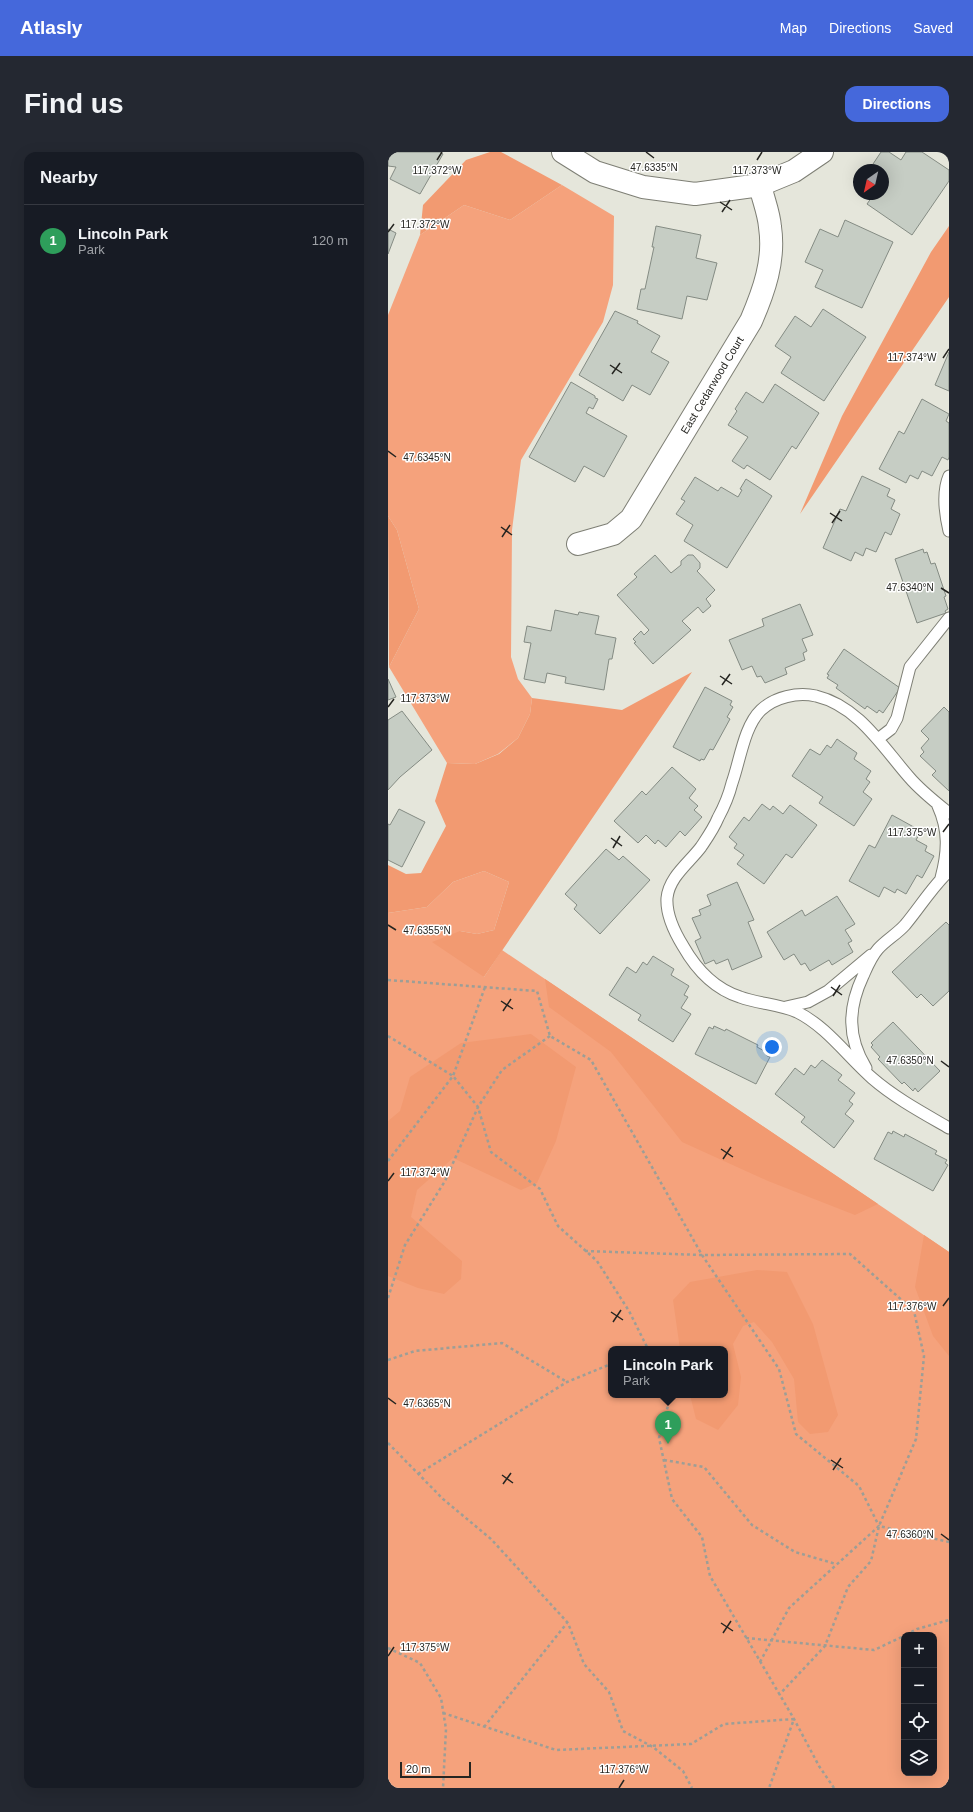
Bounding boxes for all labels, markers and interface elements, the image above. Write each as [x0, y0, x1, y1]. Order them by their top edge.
text: Atlasly [20, 17, 82, 38]
text: Map [780, 20, 807, 36]
text: Directions [829, 20, 891, 36]
text: Saved [913, 20, 953, 36]
button: Directions [845, 86, 949, 122]
text: Find us [24, 88, 124, 119]
text: 47.6335°N [630, 162, 678, 173]
north arrow [853, 164, 889, 200]
text: 117.372°W [413, 165, 462, 176]
text: 117.373°W [733, 165, 782, 176]
text: Nearby [40, 168, 98, 187]
text: 117.372°W [401, 219, 450, 230]
text: Lincoln Park [78, 225, 168, 242]
text: 1 [49, 233, 57, 248]
text: 120 m [312, 233, 348, 248]
text: Park [78, 242, 105, 257]
street label: East Cedarwood Court [678, 334, 746, 436]
text: 117.374°W [888, 352, 937, 363]
text: 47.6345°N [403, 452, 451, 463]
text: 47.6340°N [886, 582, 934, 593]
text: 117.373°W [401, 693, 450, 704]
text: 117.375°W [888, 827, 937, 838]
text: 47.6355°N [403, 925, 451, 936]
your location [762, 1037, 782, 1057]
text: 47.6350°N [886, 1055, 934, 1066]
text: 117.374°W [401, 1167, 450, 1178]
text: 117.376°W [888, 1301, 937, 1312]
popup [608, 1346, 728, 1398]
text: Lincoln Park [623, 1356, 713, 1373]
text: Park [623, 1373, 650, 1388]
text: 47.6365°N [403, 1398, 451, 1409]
pin: 1 [655, 1411, 681, 1444]
text: 47.6360°N [886, 1529, 934, 1540]
map controls [901, 1632, 937, 1776]
button: + [901, 1632, 937, 1668]
text: 117.375°W [401, 1642, 450, 1653]
button: − [901, 1668, 937, 1704]
button: locate [901, 1704, 937, 1740]
button: layers [901, 1740, 937, 1776]
scale bar [400, 1760, 471, 1779]
text: 20 m [406, 1763, 430, 1775]
text: 117.376°W [600, 1764, 649, 1775]

